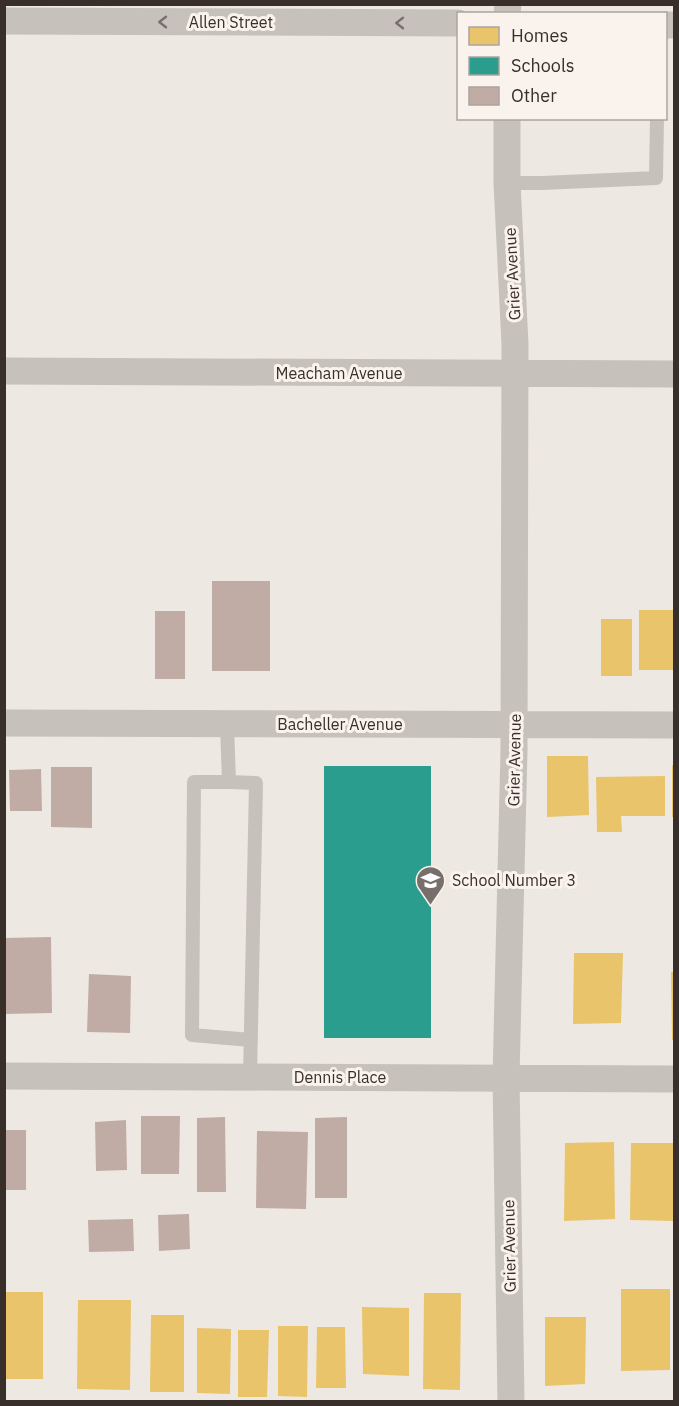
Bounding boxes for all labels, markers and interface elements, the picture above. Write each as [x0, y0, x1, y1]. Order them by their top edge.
street label: Allen Street [189, 12, 273, 32]
legend [457, 12, 667, 120]
one-way arrow [159, 15, 168, 28]
one-way arrow [396, 17, 405, 29]
text: Homes [511, 24, 568, 47]
text: Schools [511, 54, 575, 77]
text: Other [511, 84, 557, 107]
street label: Grier Avenue [500, 227, 524, 321]
street label: Meacham Avenue [275, 363, 403, 383]
street label: Grier Avenue [503, 713, 525, 807]
street label: Bacheller Avenue [277, 714, 403, 734]
school or university icon: School Number 3 [415, 864, 447, 906]
place label: School Number 3 [452, 870, 576, 890]
street label: Dennis Place [294, 1067, 387, 1087]
street label: Grier Avenue [498, 1199, 520, 1293]

